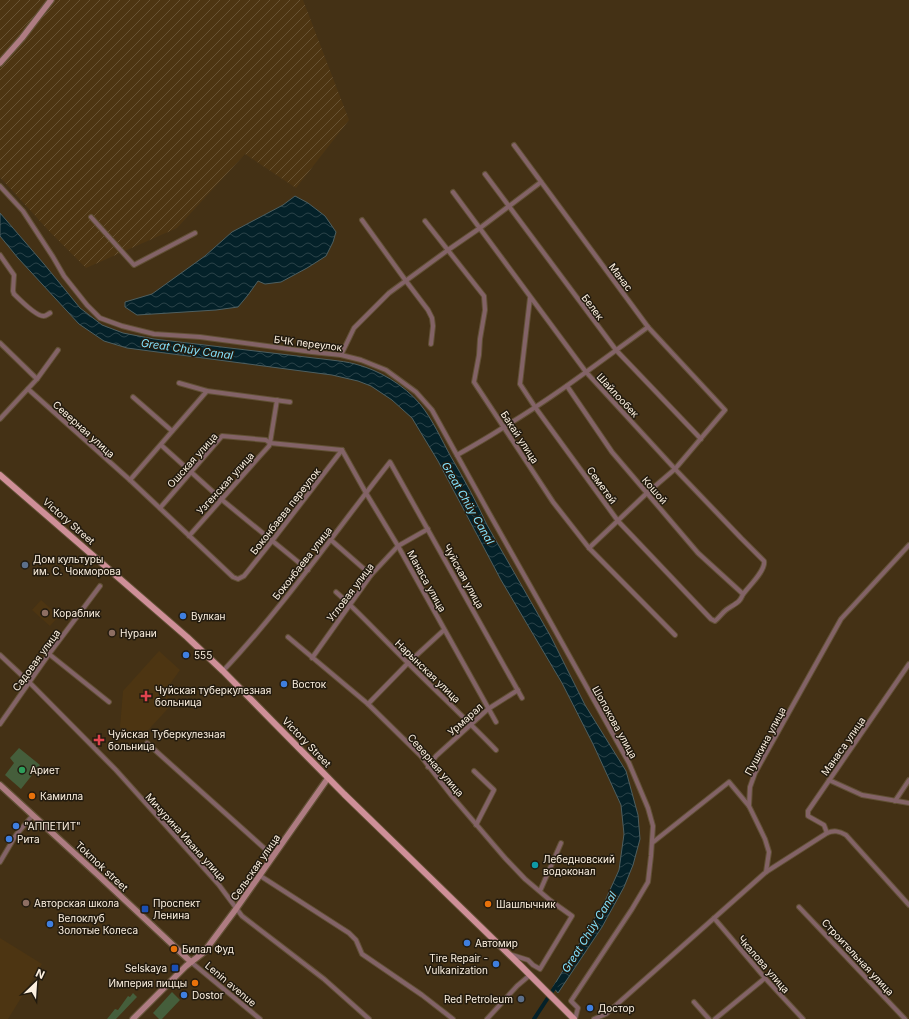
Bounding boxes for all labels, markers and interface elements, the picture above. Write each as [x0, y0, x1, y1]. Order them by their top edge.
street label: Манас [607, 261, 636, 294]
street label: Белек [579, 292, 607, 323]
street label: БЧК переулок [273, 333, 343, 353]
water label: Great Chüy Canal [140, 336, 234, 362]
street label: Шайлообек [595, 370, 642, 420]
street label: Северная улица [51, 398, 117, 460]
street label: Бакай улица [499, 408, 541, 466]
street label: Ошская улица [164, 430, 220, 490]
street label: Узгенская улица [194, 449, 256, 517]
water label: Great Chüy Canal [439, 459, 497, 547]
street label: Семетей [585, 464, 620, 506]
street label: Боконбаева переулок [247, 465, 323, 557]
street label: Кошой [640, 474, 670, 506]
street label: Victory Street [41, 495, 98, 547]
street label: Боконбаева улица [270, 524, 334, 602]
street label: Чуйская улица [441, 542, 487, 610]
street label: Манаса улица [405, 548, 449, 614]
place label: Дом культуры им. С. Чокморова [33, 553, 121, 577]
marker: Дом культуры им. С. Чокморова [20, 560, 30, 570]
street label: Угловая улица [324, 560, 376, 624]
place label: Кораблик [53, 607, 101, 619]
marker: Кораблик [40, 608, 50, 618]
place label: Вулкан [191, 610, 225, 622]
marker: Вулкан [178, 611, 188, 621]
street label: Садовая улица [10, 627, 62, 693]
place label: Нурани [120, 627, 157, 639]
marker: Нурани [107, 628, 117, 638]
street label: Нарынская улица [393, 637, 463, 705]
place label: 555 [194, 649, 212, 661]
marker: 555 [181, 650, 191, 660]
place label: Восток [292, 678, 327, 690]
marker: Восток [279, 679, 289, 689]
place label: Чуйская туберкулезная больница [155, 684, 271, 708]
street label: Шопокова улица [590, 684, 640, 760]
marker: Чуйская туберкулезная больница [140, 690, 152, 702]
street label: Урмарал [445, 700, 485, 738]
street label: Пушкина улица [742, 705, 788, 777]
street label: Манаса улица [818, 714, 868, 778]
street label: Victory Street [280, 715, 334, 770]
place label: Чуйская Туберкулезная больница [108, 728, 225, 752]
street label: Северная улица [406, 731, 466, 799]
marker: Чуйская Туберкулезная больница [93, 734, 105, 746]
place label: Ариет [30, 764, 60, 776]
marker: Ариет [17, 765, 27, 775]
place label: Камилла [40, 790, 83, 802]
marker: Камилла [27, 791, 37, 801]
street label: Мичурина Ивана улица [143, 791, 229, 883]
place label: "АППЕТИТ" [24, 820, 81, 832]
marker: "АППЕТИТ" [11, 821, 21, 831]
street label: Сельская улица [228, 832, 282, 902]
place label: Рита [17, 833, 40, 845]
marker: Рита [4, 834, 14, 844]
street label: Tokmok street [73, 839, 131, 894]
place label: Лебедновский водоконал [543, 853, 615, 877]
marker: Лебедновский водоконал [530, 860, 540, 870]
water label: Great Chüy Canal [558, 889, 620, 975]
place label: Авторская школа [34, 897, 119, 909]
place label: Проспект Ленина [153, 897, 200, 921]
marker: Авторская школа [21, 898, 31, 908]
place label: Шашлычник [496, 898, 556, 910]
marker: Шашлычник [483, 899, 493, 909]
marker: Проспект Ленина [140, 904, 150, 914]
place label: Велоклуб Золотые Колеса [58, 912, 138, 936]
street label: Строительная улица [819, 916, 897, 998]
marker: Велоклуб Золотые Колеса [45, 919, 55, 929]
street label: Чкалова улица [736, 933, 792, 995]
place label: Автомир [475, 937, 518, 949]
marker: Автомир [462, 938, 472, 948]
place label: Билал Фуд [182, 943, 234, 955]
marker: Билал Фуд [169, 944, 179, 954]
place label: Tire Repair - Vulkanization [425, 952, 488, 976]
street label: Lenin avenue [203, 959, 259, 1009]
marker: Tire Repair - Vulkanization [491, 959, 501, 969]
place label: Selskaya [125, 962, 167, 974]
north arrow [16, 963, 56, 1003]
marker: Selskaya [170, 963, 180, 973]
text: N [33, 966, 47, 982]
place label: Империя пиццы [109, 977, 187, 989]
marker: Империя пиццы [190, 978, 200, 988]
place label: Dostor [192, 989, 224, 1001]
marker: Dostor [179, 990, 189, 1000]
place label: Red Petroleum [444, 993, 513, 1005]
marker: Red Petroleum [516, 994, 526, 1004]
place label: Достор [598, 1002, 635, 1014]
marker: Достор [585, 1003, 595, 1013]

